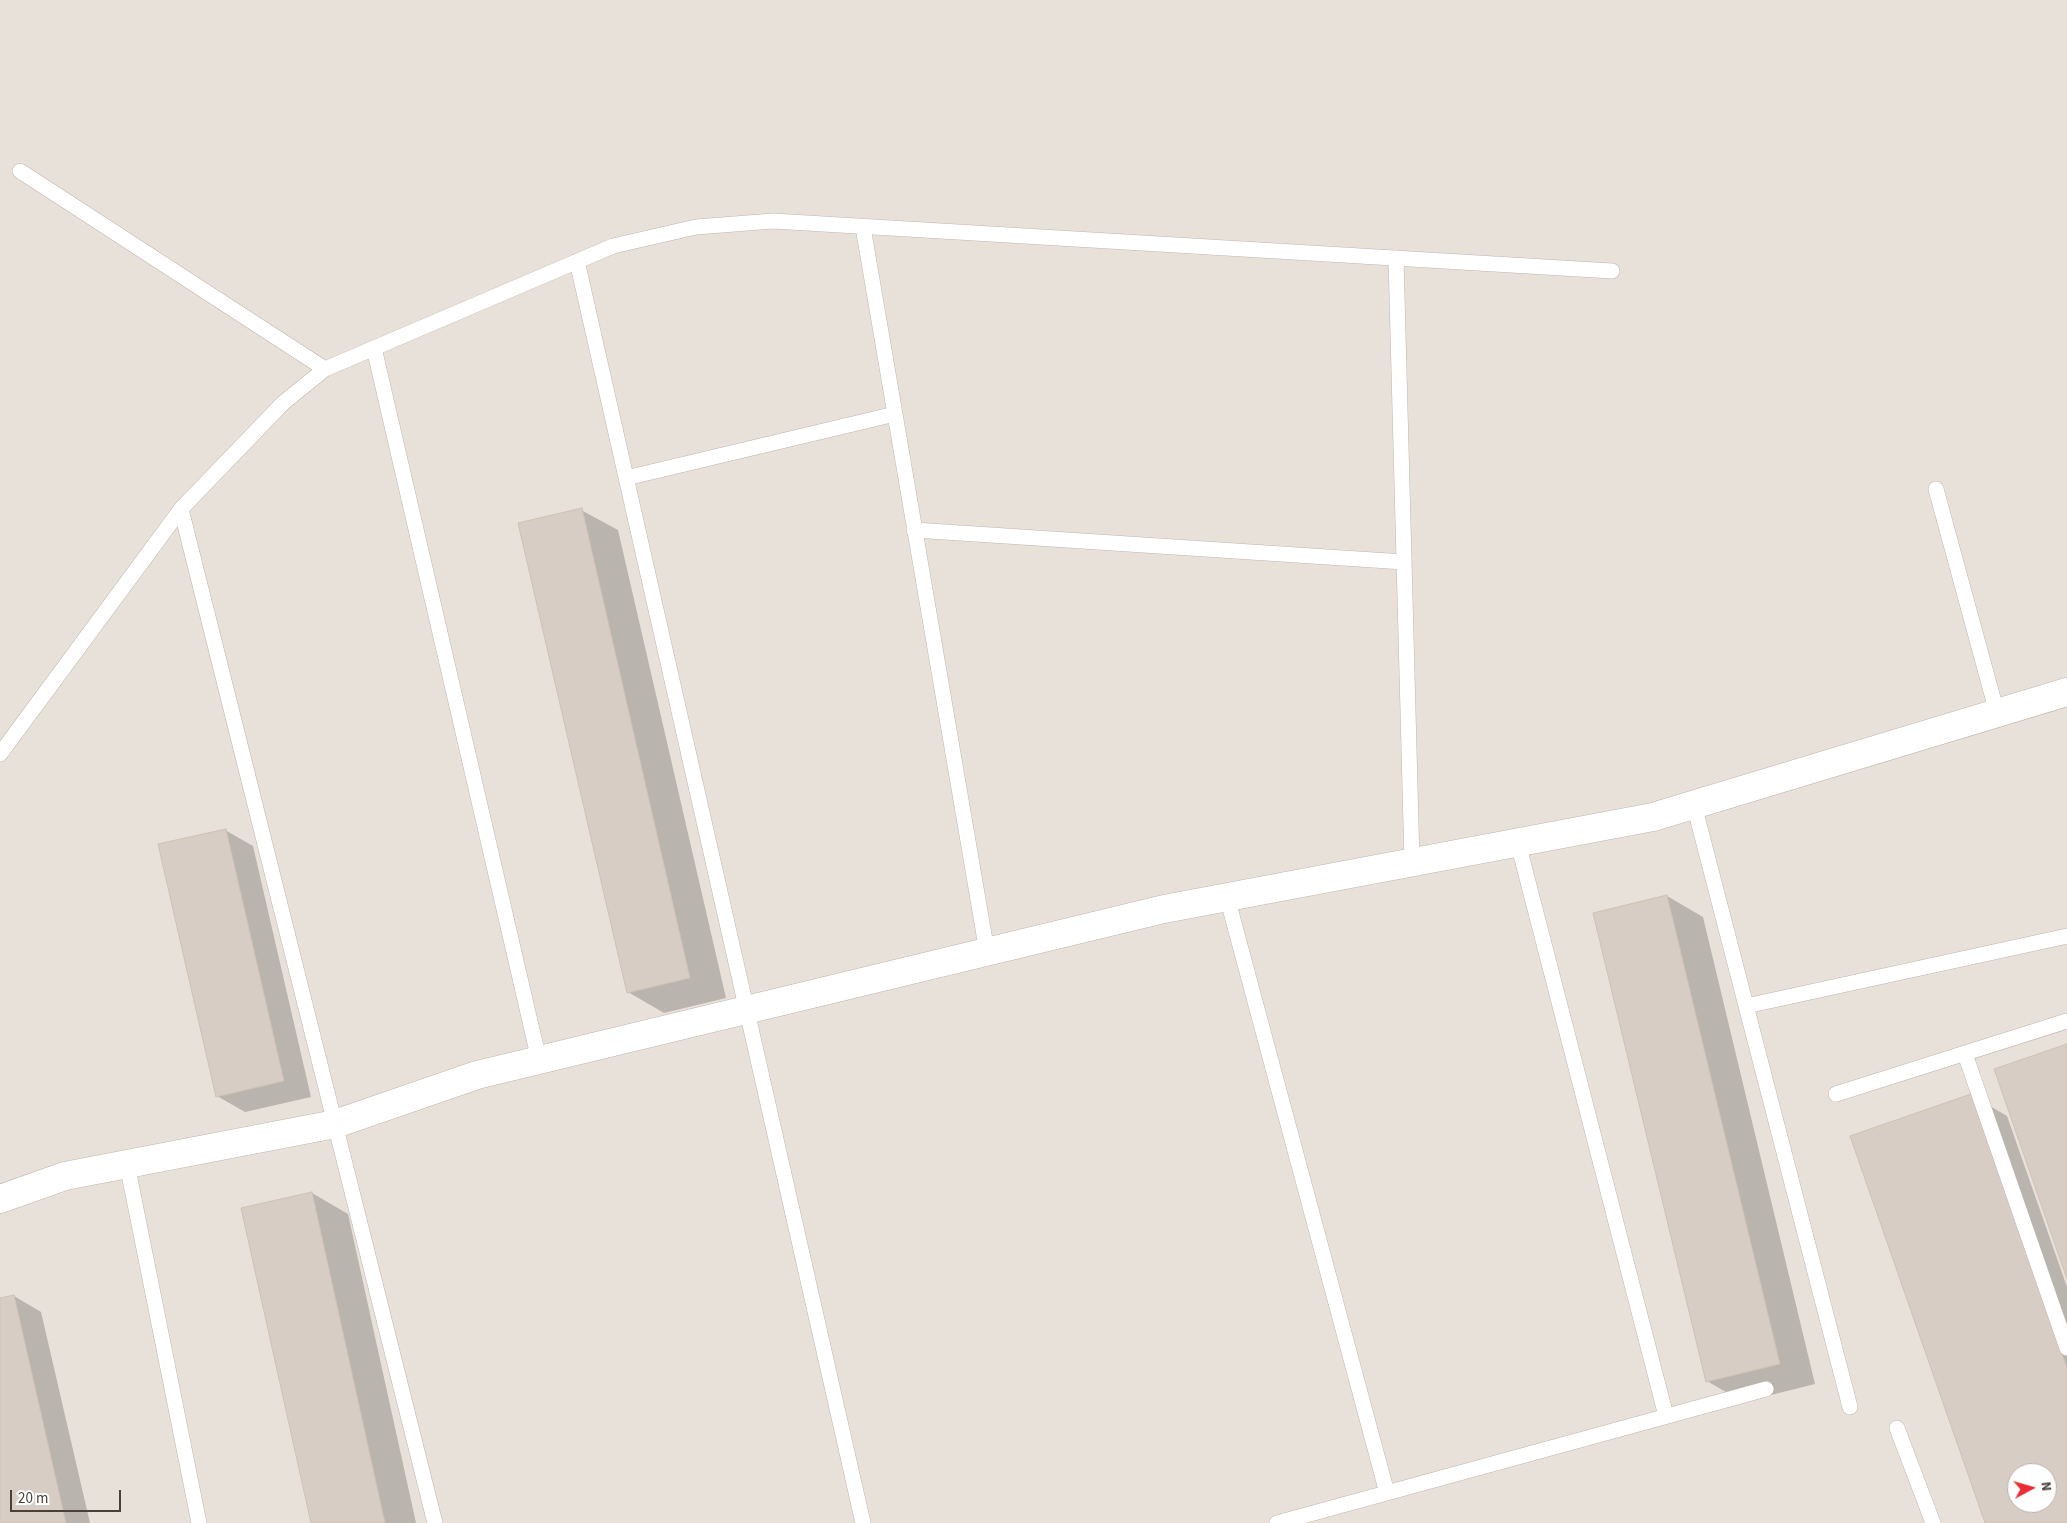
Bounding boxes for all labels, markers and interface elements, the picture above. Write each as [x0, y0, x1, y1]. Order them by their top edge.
north arrow [2007, 1463, 2057, 1513]
scale bar [12, 1480, 124, 1512]
text: N [2035, 1481, 2056, 1492]
text: 20 m [18, 1488, 48, 1509]

